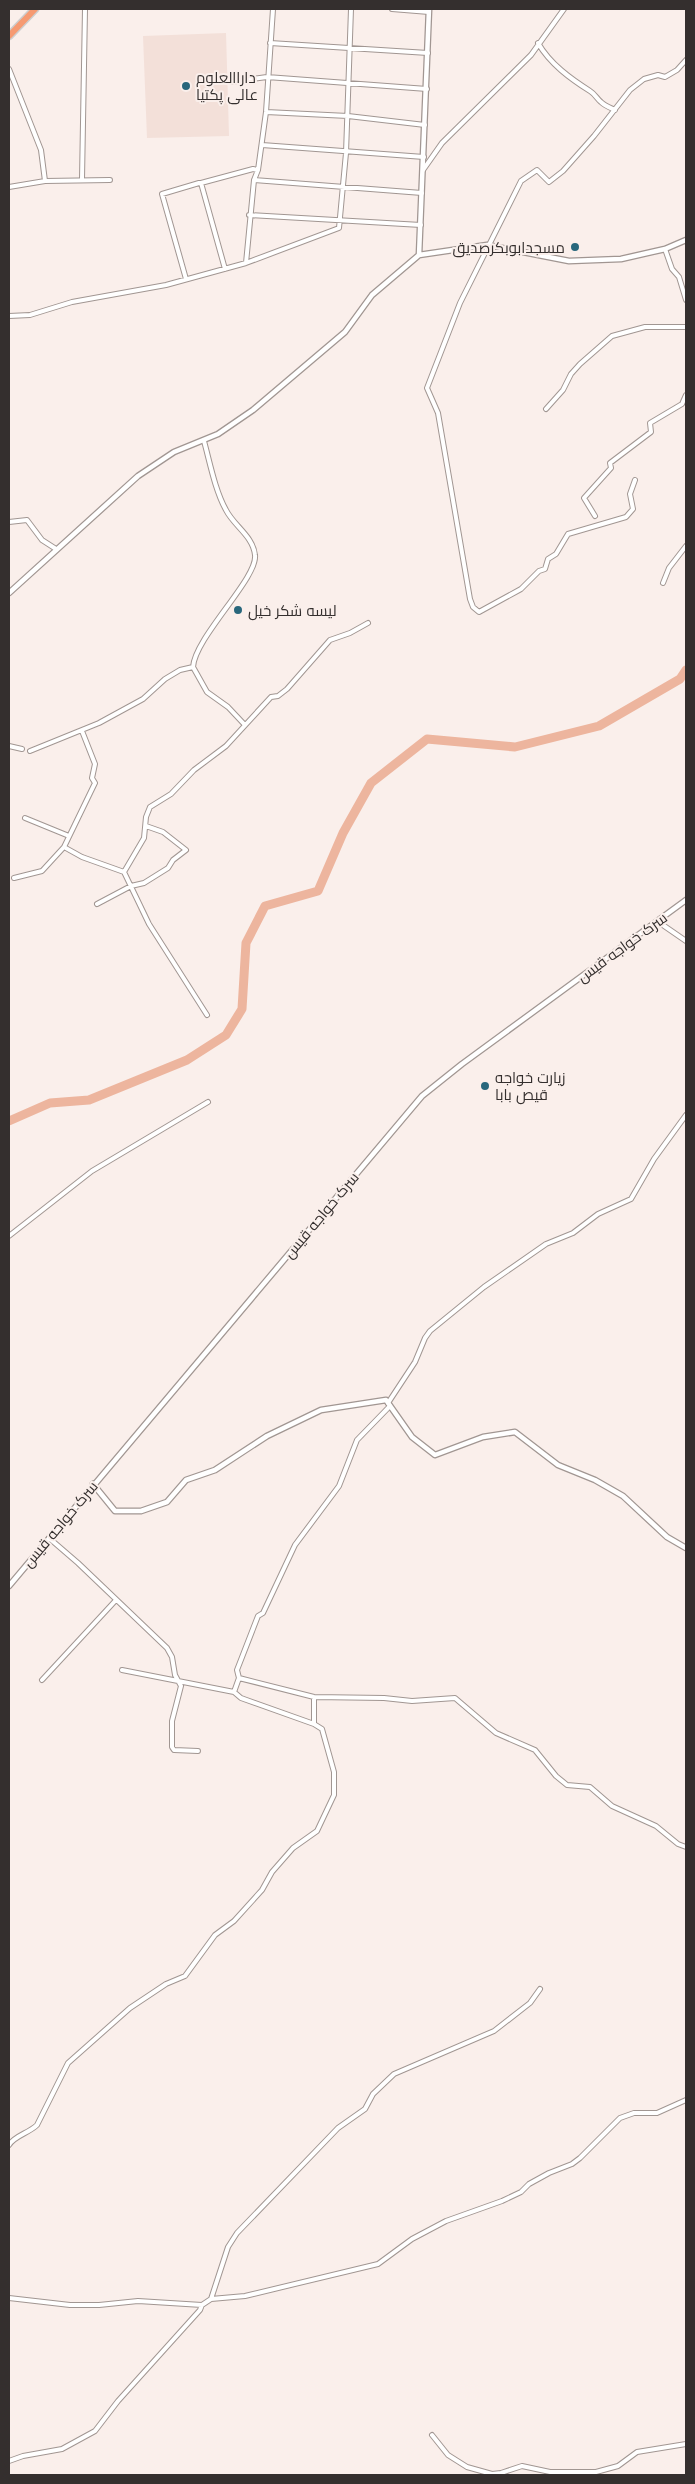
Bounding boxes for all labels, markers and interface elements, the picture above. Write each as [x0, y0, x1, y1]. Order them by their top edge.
place label: داراالعلوم عالی پکتیا [196, 68, 258, 105]
marker: داراالعلوم عالی پکتیا [180, 80, 192, 92]
place label: مسجدابوبکرصدیق [453, 238, 565, 258]
marker: مسجدابوبکرصدیق [569, 241, 581, 253]
place label: لیسه شکر خیل [248, 601, 337, 621]
marker: لیسه شکر خیل [232, 604, 244, 616]
street label: سرک خواجه قیس [573, 908, 671, 987]
place label: زیارت خواجه قیص بابا [495, 1068, 565, 1105]
marker: زیارت خواجه قیص بابا [479, 1080, 491, 1092]
street label: سرک خواجه قیس [279, 1168, 363, 1263]
street label: سرک خواجه قیس [18, 1477, 102, 1572]

